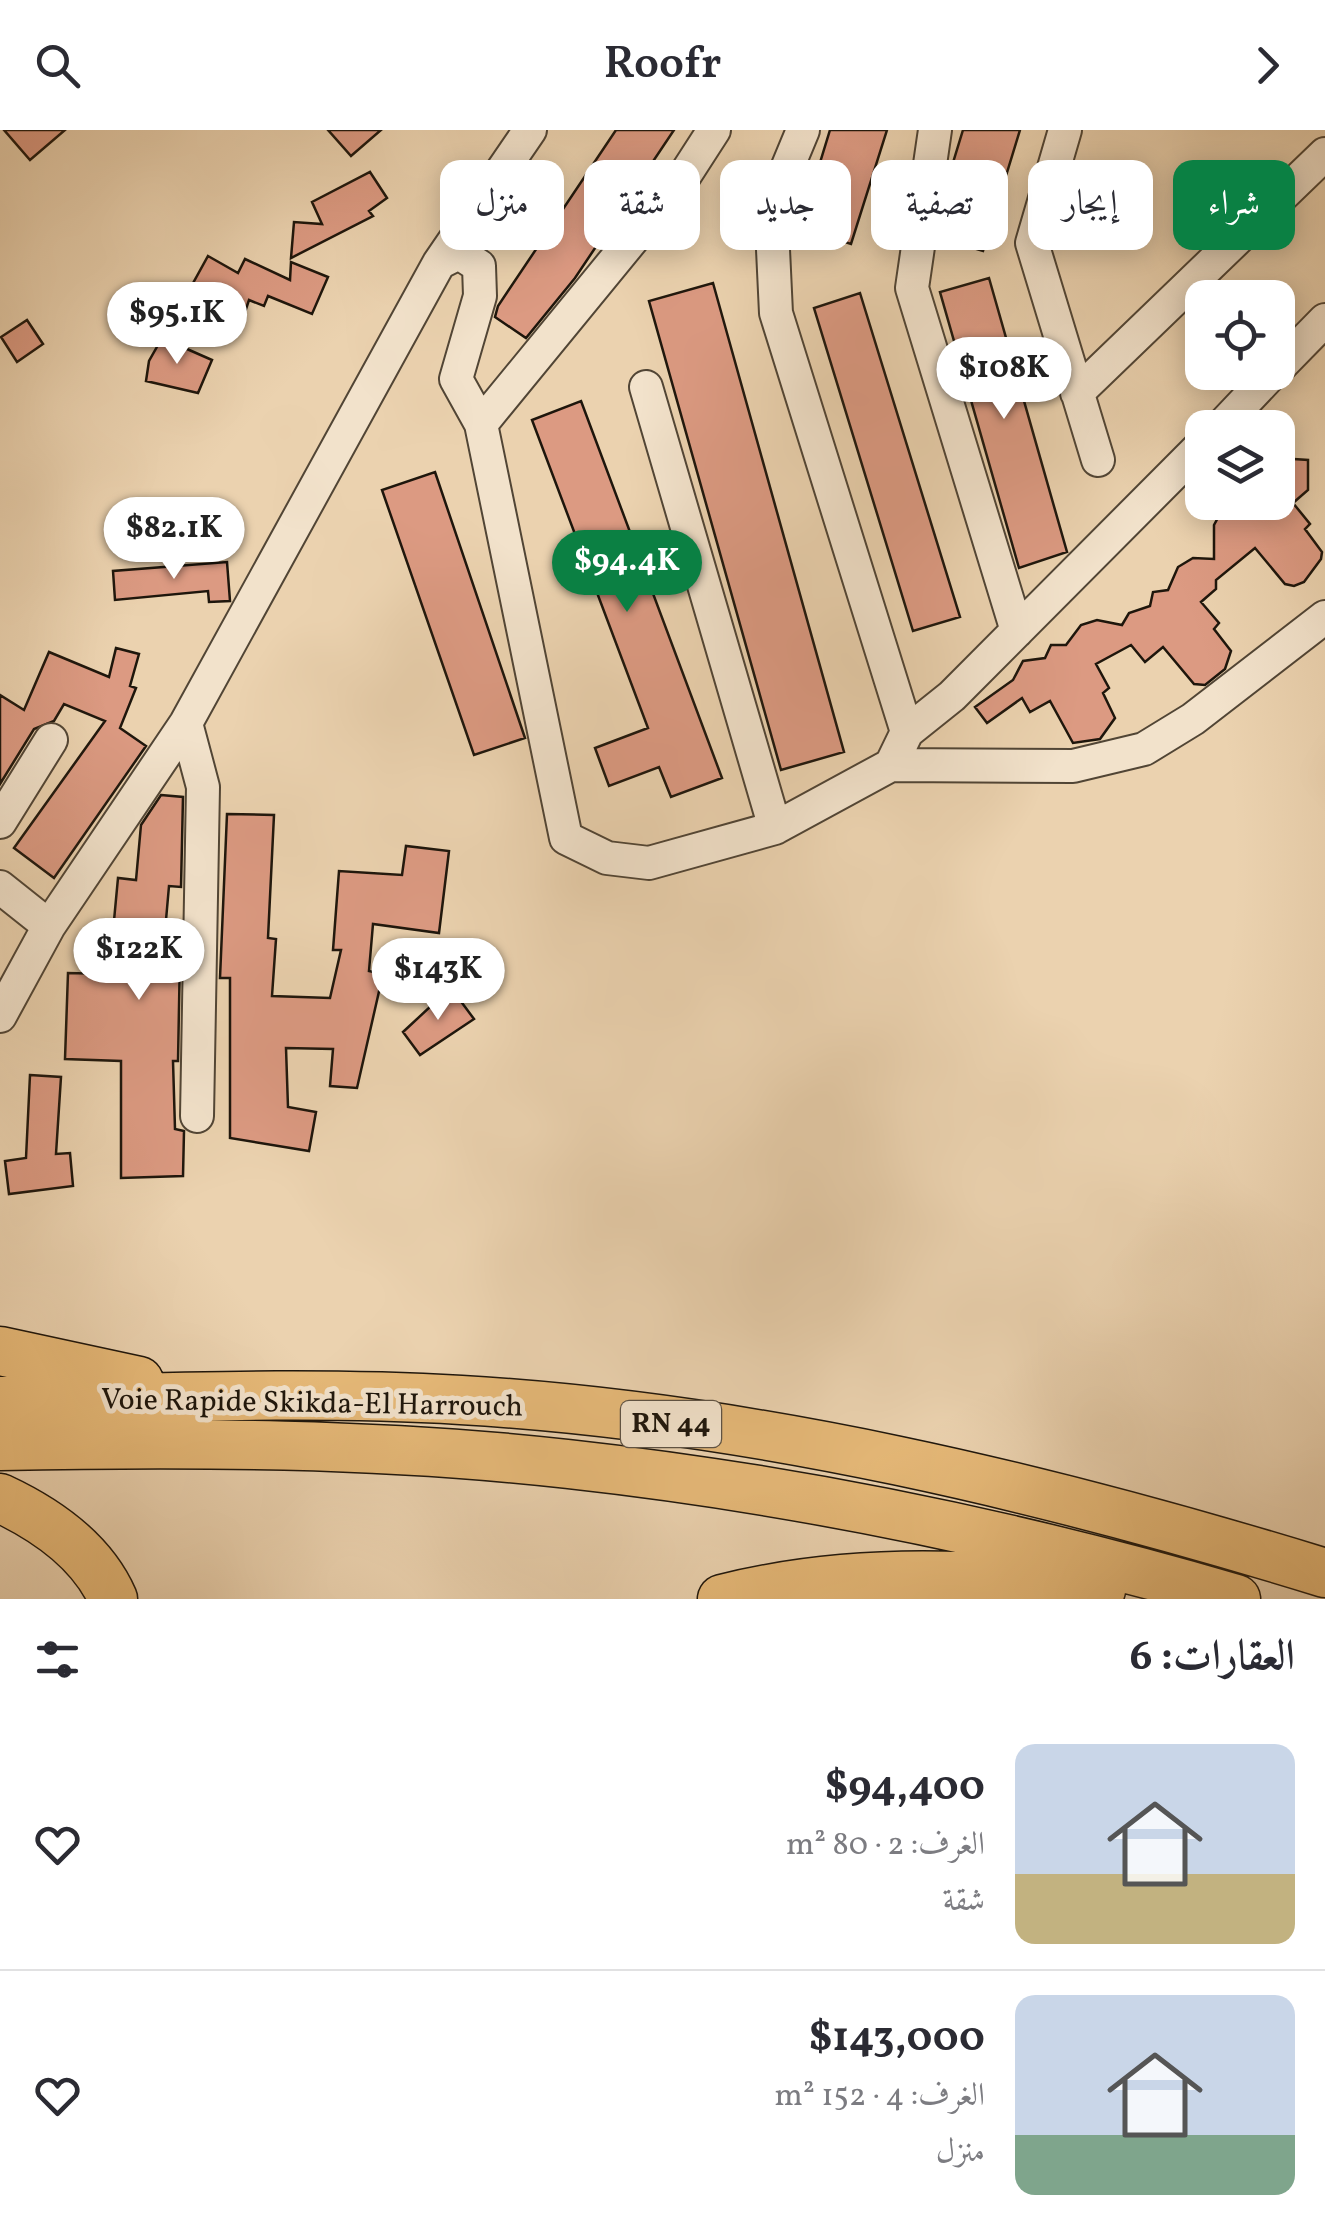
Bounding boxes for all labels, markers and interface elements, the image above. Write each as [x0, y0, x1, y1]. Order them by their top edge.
text: Roofr [604, 34, 721, 97]
icon: search [30, 38, 85, 93]
icon: forward [1240, 38, 1295, 93]
chip: منزل [440, 160, 564, 250]
chip: شقة [584, 160, 700, 250]
chip: جديد [720, 160, 851, 250]
chip: تصفية [871, 160, 1008, 250]
chip: إيجار [1028, 160, 1153, 250]
chip: شراء [1173, 160, 1295, 250]
map controls [1185, 280, 1295, 520]
button: locate [1185, 280, 1295, 390]
pin: $95.1K [96, 282, 258, 367]
text: $95.1K [129, 292, 225, 336]
pin: $108K [934, 337, 1074, 422]
text: $108K [958, 347, 1050, 391]
button: layers [1185, 410, 1295, 520]
pin: $82.1K [93, 497, 255, 582]
text: $82.1K [126, 507, 222, 551]
pin: $94.4K [546, 530, 708, 615]
text: $94.4K [574, 540, 680, 584]
pin: $122K [69, 918, 209, 1003]
text: $122K [95, 928, 183, 972]
pin: $143K [368, 938, 508, 1023]
text: $143K [394, 948, 482, 992]
street label: Voie Rapide Skikda-El Harrouch [101, 1379, 523, 1429]
road number: RN 44 [621, 1401, 721, 1447]
text: العقارات: 6 [1130, 1629, 1295, 1688]
icon: filters [30, 1632, 85, 1687]
text: $94,400 [825, 1759, 985, 1818]
icon: home [1095, 1784, 1215, 1904]
icon: heart [30, 1817, 85, 1872]
text: الغرف: 2 · 80 m² [786, 1824, 985, 1868]
text: شقة [943, 1880, 985, 1924]
text: $143,000 [809, 2010, 985, 2069]
icon: home [1095, 2035, 1215, 2155]
icon: heart [30, 2068, 85, 2123]
text: الغرف: 4 · 152 m² [775, 2075, 985, 2119]
text: منزل [936, 2131, 985, 2175]

